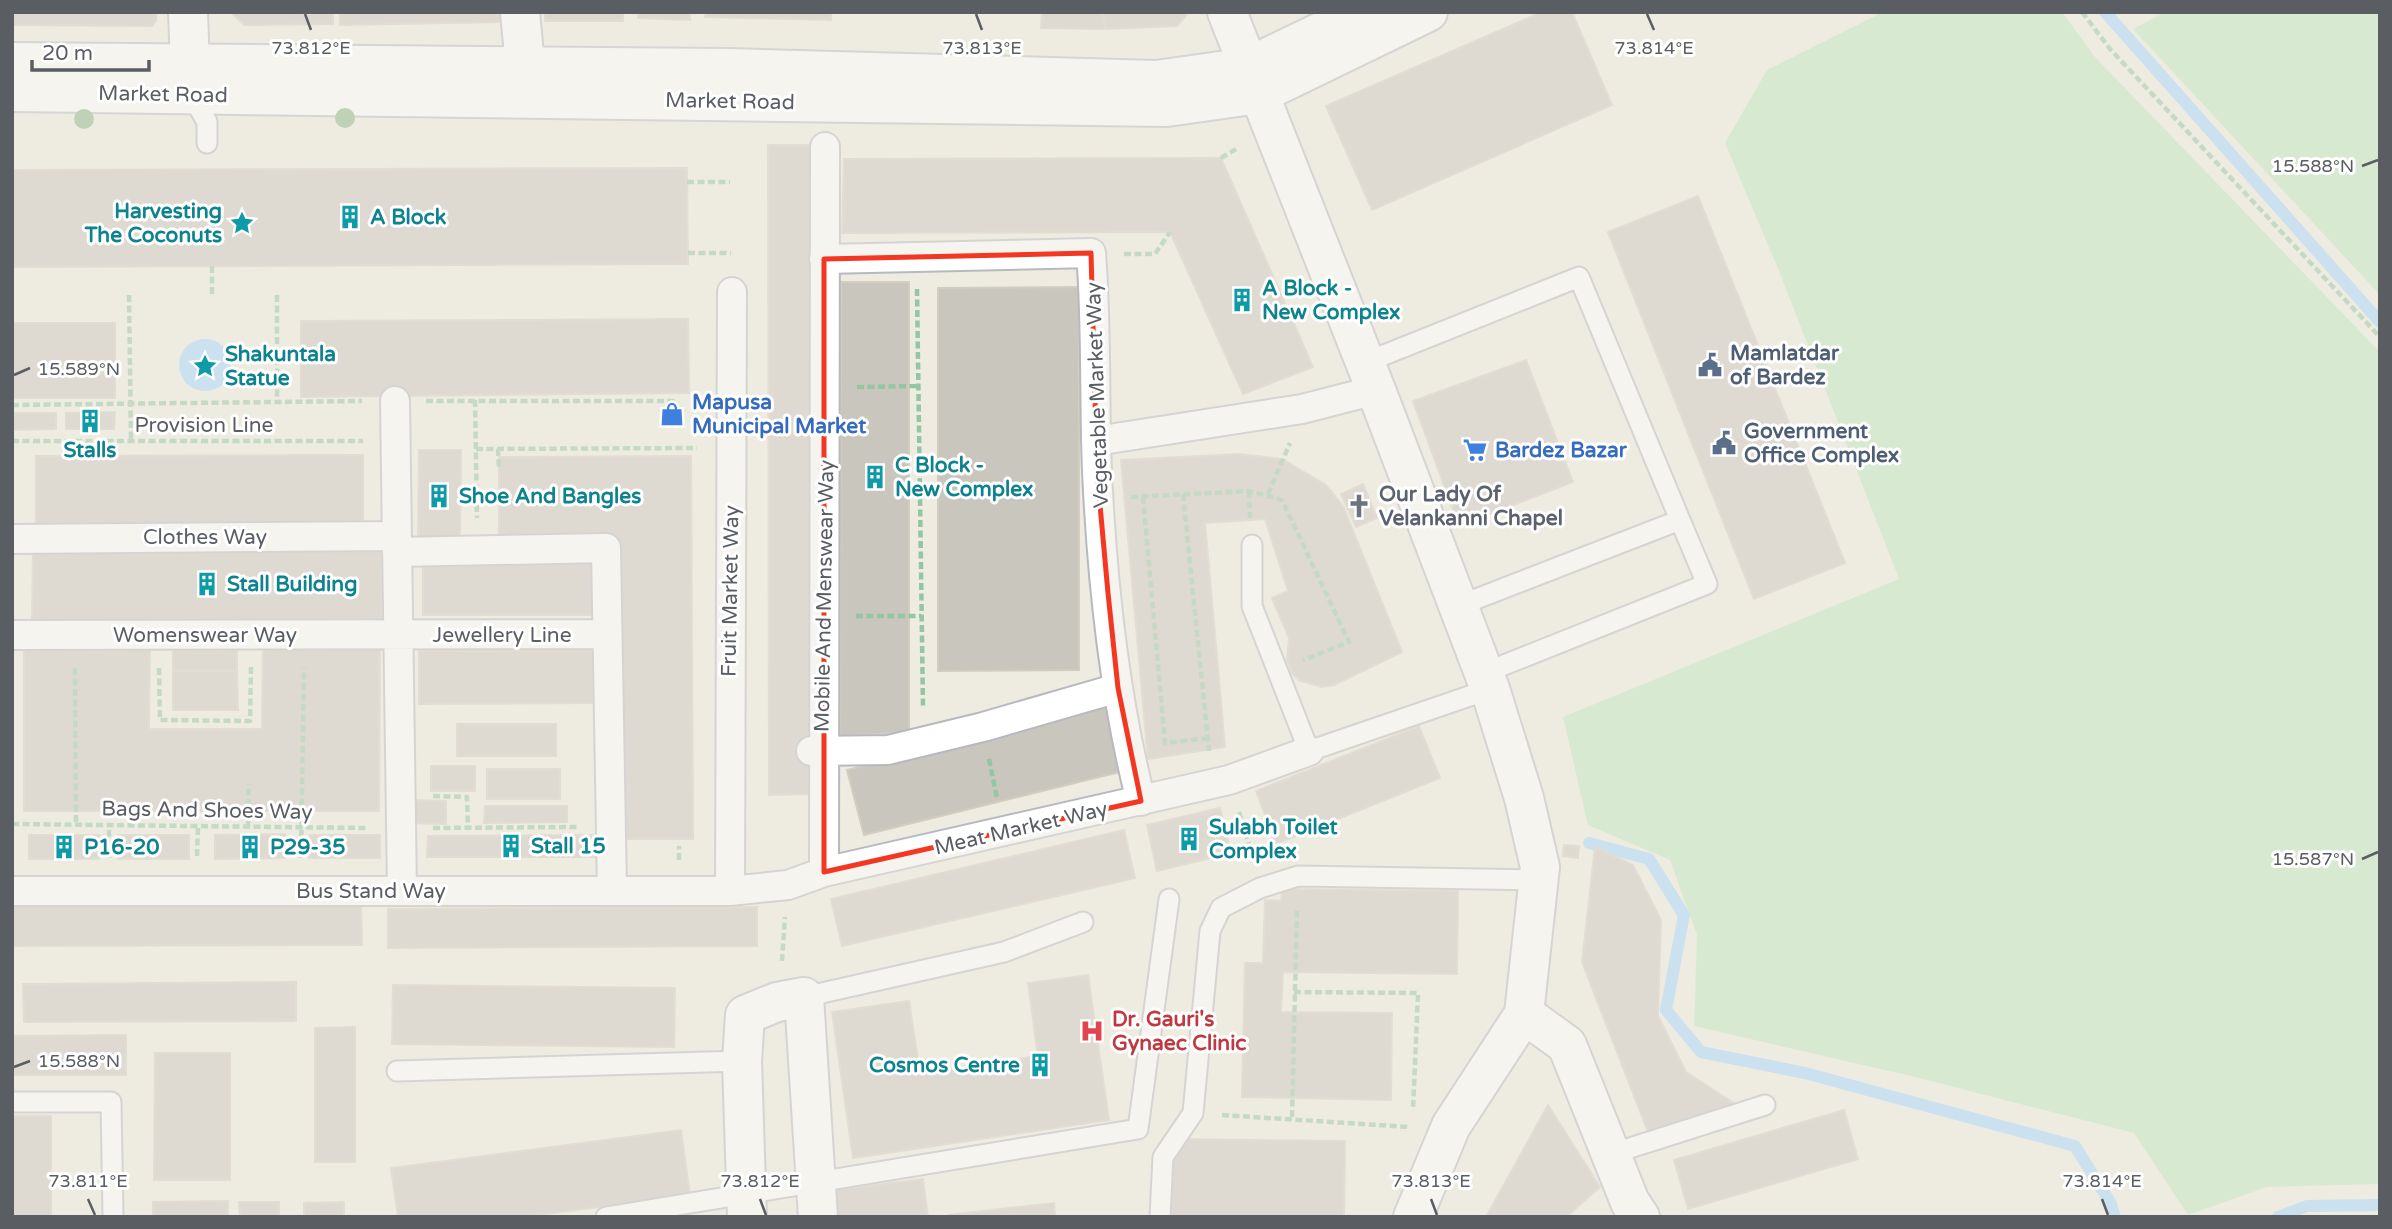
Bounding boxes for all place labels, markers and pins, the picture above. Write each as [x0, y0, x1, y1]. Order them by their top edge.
place label: Harvesting The Coconuts [84, 199, 222, 248]
building icon: A Block [336, 203, 364, 231]
place label: A Block [370, 205, 447, 230]
place icon: Harvesting The Coconuts [228, 209, 256, 237]
place label: A Block - New Complex [1262, 276, 1400, 325]
building icon: A Block - New Complex [1228, 286, 1256, 314]
place label: Mamlatdar of Bardez [1730, 341, 1840, 390]
place label: Shakuntala Statue [225, 342, 336, 391]
public building icon: Mamlatdar of Bardez [1696, 351, 1724, 379]
place icon: Shakuntala Statue [191, 352, 219, 380]
place label: Mapusa Municipal Market [692, 390, 866, 439]
shop icon: Mapusa Municipal Market [658, 400, 686, 428]
building icon: Stalls [76, 407, 104, 435]
place label: Government Office Complex [1744, 419, 1899, 468]
public building icon: Government Office Complex [1710, 429, 1738, 457]
supermarket icon: Bardez Bazar [1461, 436, 1489, 464]
place label: Stalls [64, 438, 116, 463]
place label: Bardez Bazar [1495, 438, 1628, 463]
place label: C Block - New Complex [895, 453, 1033, 502]
building icon: C Block - New Complex [861, 463, 889, 491]
building icon: Shoe And Bangles [425, 482, 453, 510]
place label: Our Lady Of Velankanni Chapel [1379, 482, 1563, 531]
place label: Shoe And Bangles [459, 484, 641, 509]
church icon: Our Lady Of Velankanni Chapel [1345, 492, 1373, 520]
building icon: Stall Building [193, 570, 221, 598]
place label: Stall Building [227, 572, 357, 597]
place label: Sulabh Toilet Complex [1209, 815, 1338, 864]
building icon: Sulabh Toilet Complex [1175, 825, 1203, 853]
building icon: Stall 15 [497, 832, 525, 860]
building icon: P16-20 [50, 833, 78, 861]
building icon: P29-35 [236, 833, 264, 861]
place label: Stall 15 [531, 834, 606, 859]
place label: P16-20 [84, 835, 159, 860]
place label: P29-35 [270, 835, 345, 860]
place label: Dr. Gauri's Gynaec Clinic [1112, 1007, 1247, 1056]
hospital icon: Dr. Gauri's Gynaec Clinic [1078, 1017, 1106, 1045]
building icon: Cosmos Centre [1026, 1051, 1054, 1079]
place label: Cosmos Centre [869, 1053, 1020, 1078]

